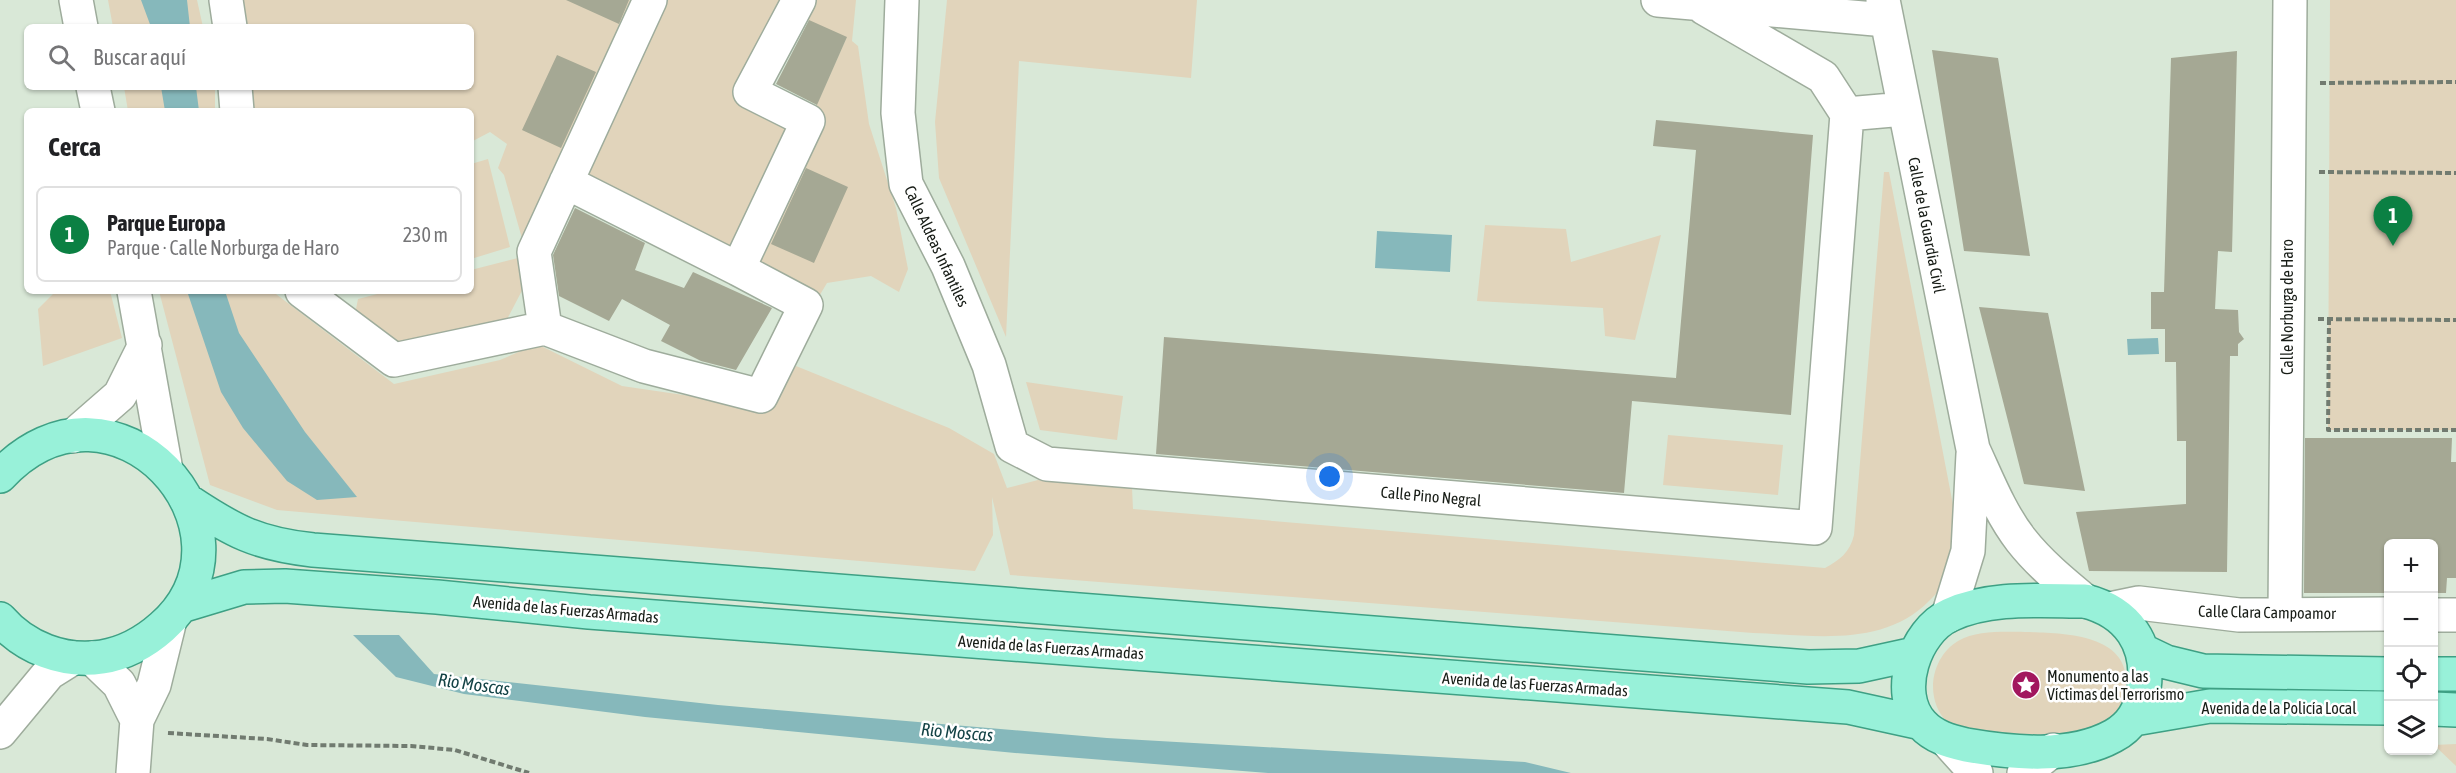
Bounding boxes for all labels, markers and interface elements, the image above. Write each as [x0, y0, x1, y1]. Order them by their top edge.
search box [24, 24, 474, 90]
icon: search [45, 41, 78, 74]
text: Buscar aquí [93, 44, 186, 70]
text: Cerca [48, 132, 101, 162]
street label: Calle de la Guardia Civil [1905, 156, 1949, 295]
street label: Calle Aldeas Infantiles [901, 183, 973, 310]
pin: 1 [2374, 196, 2412, 246]
text: Parque Europa [107, 210, 226, 236]
text: 1 [65, 223, 74, 246]
text: 230 m [403, 223, 448, 246]
text: Parque · Calle Norburga de Haro [107, 236, 339, 259]
street label: Calle Norburga de Haro [2278, 239, 2297, 375]
your location [1315, 462, 1344, 491]
street label: Calle Pino Negral [1380, 483, 1483, 510]
map controls [2384, 539, 2438, 755]
button: + [2384, 539, 2438, 593]
street label: Avenida de las Fuerzas Armadas [473, 592, 660, 626]
button: − [2384, 593, 2438, 647]
street label: Calle Clara Campoamor [2198, 602, 2336, 623]
street label: Avenida de las Fuerzas Armadas [958, 632, 1145, 662]
button: locate [2384, 647, 2438, 701]
place label: Monumento a las Víctimas del Terrorismo [2047, 667, 2184, 703]
water label: Rio Moscas [437, 669, 511, 699]
street label: Avenida de las Fuerzas Armadas [1442, 669, 1629, 699]
place icon: Monumento a las Víctimas del Terrorismo [2010, 669, 2042, 701]
street label: Avenida de la Policía Local [2202, 699, 2357, 717]
button: layers [2384, 701, 2438, 755]
water label: Rio Moscas [920, 718, 994, 746]

